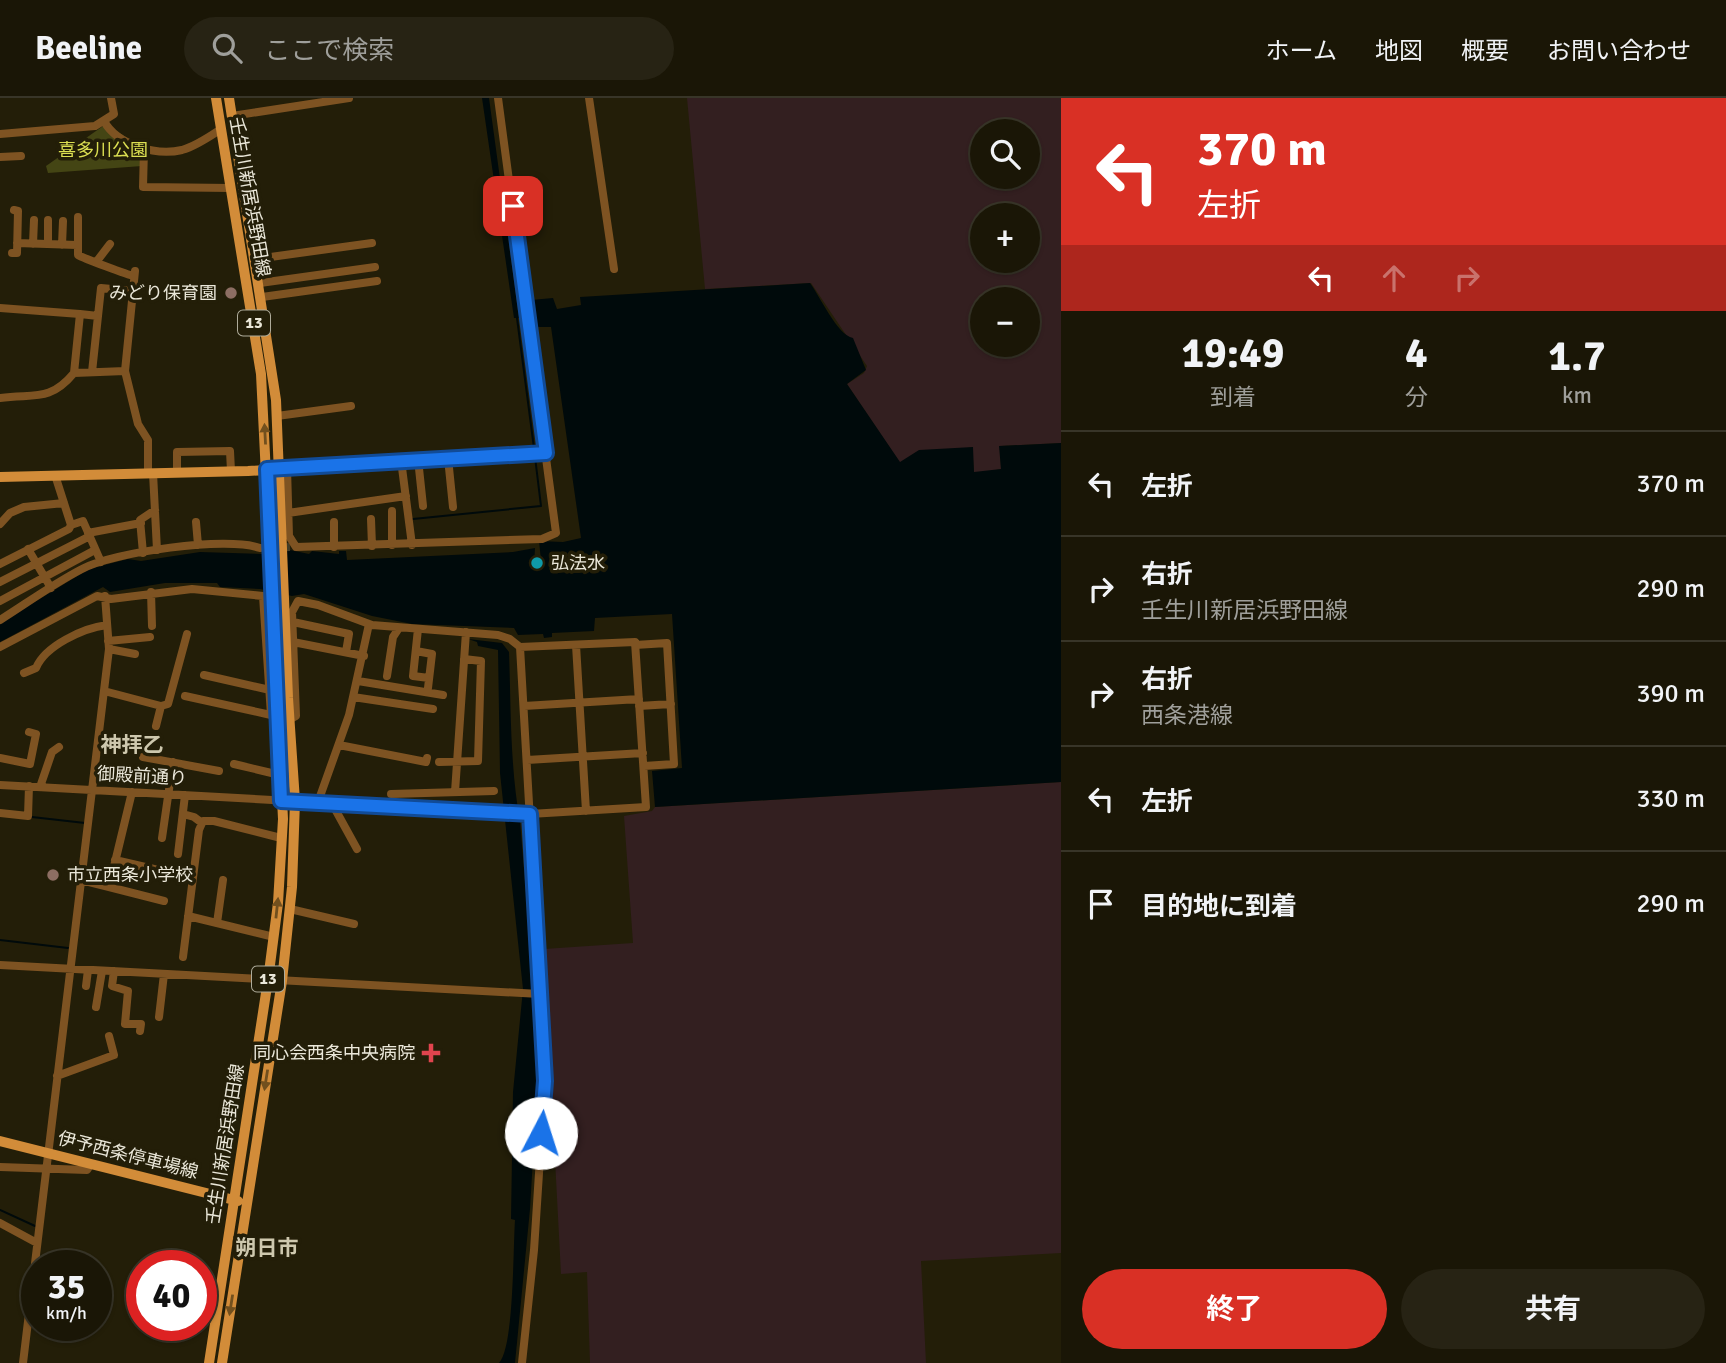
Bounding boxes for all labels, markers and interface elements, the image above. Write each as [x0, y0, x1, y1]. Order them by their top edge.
search box [184, 17, 674, 80]
text: Beeline [35, 28, 142, 69]
icon: search [208, 29, 246, 67]
text: ここで検索 [264, 35, 394, 67]
text: ホーム [1266, 36, 1337, 66]
text: 地図 [1375, 36, 1423, 66]
text: 概要 [1461, 36, 1509, 66]
text: お問い合わせ [1547, 36, 1691, 66]
street label: 壬生川新居浜野田線 [225, 115, 275, 279]
map controls [970, 119, 1040, 357]
button: search [970, 119, 1040, 189]
text: 370 m [1197, 119, 1327, 179]
icon: left [1082, 126, 1173, 217]
park label: 喜多川公園 [58, 139, 148, 161]
pin [483, 176, 543, 236]
text: 左折 [1197, 186, 1261, 225]
icon: arrive [494, 187, 532, 225]
button: + [970, 203, 1040, 273]
icon: left [1302, 259, 1340, 297]
icon: ahead [1375, 259, 1413, 297]
icon: right [1448, 259, 1486, 297]
place label: みどり保育園 [109, 282, 217, 304]
marker: みどり保育園 [223, 285, 239, 301]
button: − [970, 287, 1040, 357]
road number: 13 [238, 311, 270, 336]
text: 19:49 [1181, 328, 1284, 379]
text: 4 [1405, 328, 1428, 379]
text: 1.7 [1548, 331, 1606, 382]
text: km [1562, 381, 1592, 410]
text: 到着 [1210, 383, 1256, 412]
text: 分 [1405, 383, 1428, 412]
one-way arrow [259, 423, 270, 445]
icon: left [1082, 465, 1120, 503]
text: 370 m [1636, 468, 1705, 500]
text: 左折 [1141, 471, 1193, 503]
place label: 弘法水 [551, 552, 605, 574]
marker: 弘法水 [529, 555, 545, 571]
text: 右折 [1141, 559, 1193, 591]
icon: right [1082, 570, 1120, 608]
text: 290 m [1636, 573, 1705, 605]
text: 壬生川新居浜野田線 [1141, 596, 1348, 625]
text: 右折 [1141, 664, 1193, 696]
icon: right [1082, 675, 1120, 713]
text: 390 m [1636, 678, 1705, 710]
text: 西条港線 [1141, 701, 1233, 730]
district label: 神拝乙 [101, 732, 164, 758]
street label: 御殿前通り [96, 763, 188, 789]
icon: left [1082, 780, 1120, 818]
text: 330 m [1636, 783, 1705, 815]
text: 左折 [1141, 786, 1193, 818]
place label: 市立西条小学校 [67, 864, 193, 886]
marker: 市立西条小学校 [45, 867, 61, 883]
icon: arrive [1082, 885, 1120, 923]
text: 290 m [1636, 888, 1705, 920]
text: 目的地に到着 [1141, 891, 1297, 923]
one-way arrow [272, 897, 283, 919]
road number: 13 [252, 966, 284, 992]
place label: 同心会西条中央病院 [253, 1042, 415, 1064]
marker: 同心会西条中央病院 [421, 1043, 441, 1063]
street label: 壬生川新居浜野田線 [201, 1062, 249, 1226]
one-way arrow [260, 1069, 271, 1091]
position arrow [504, 1096, 578, 1170]
street label: 伊予西条停車場線 [55, 1127, 201, 1183]
district label: 朔日市 [236, 1235, 299, 1261]
speed limit sign: 40 [126, 1250, 217, 1341]
text: 35 [48, 1265, 85, 1308]
button: 終了 [1082, 1269, 1387, 1349]
button: 共有 [1401, 1269, 1705, 1349]
one-way arrow [225, 1294, 236, 1316]
text: km/h [46, 1302, 87, 1324]

